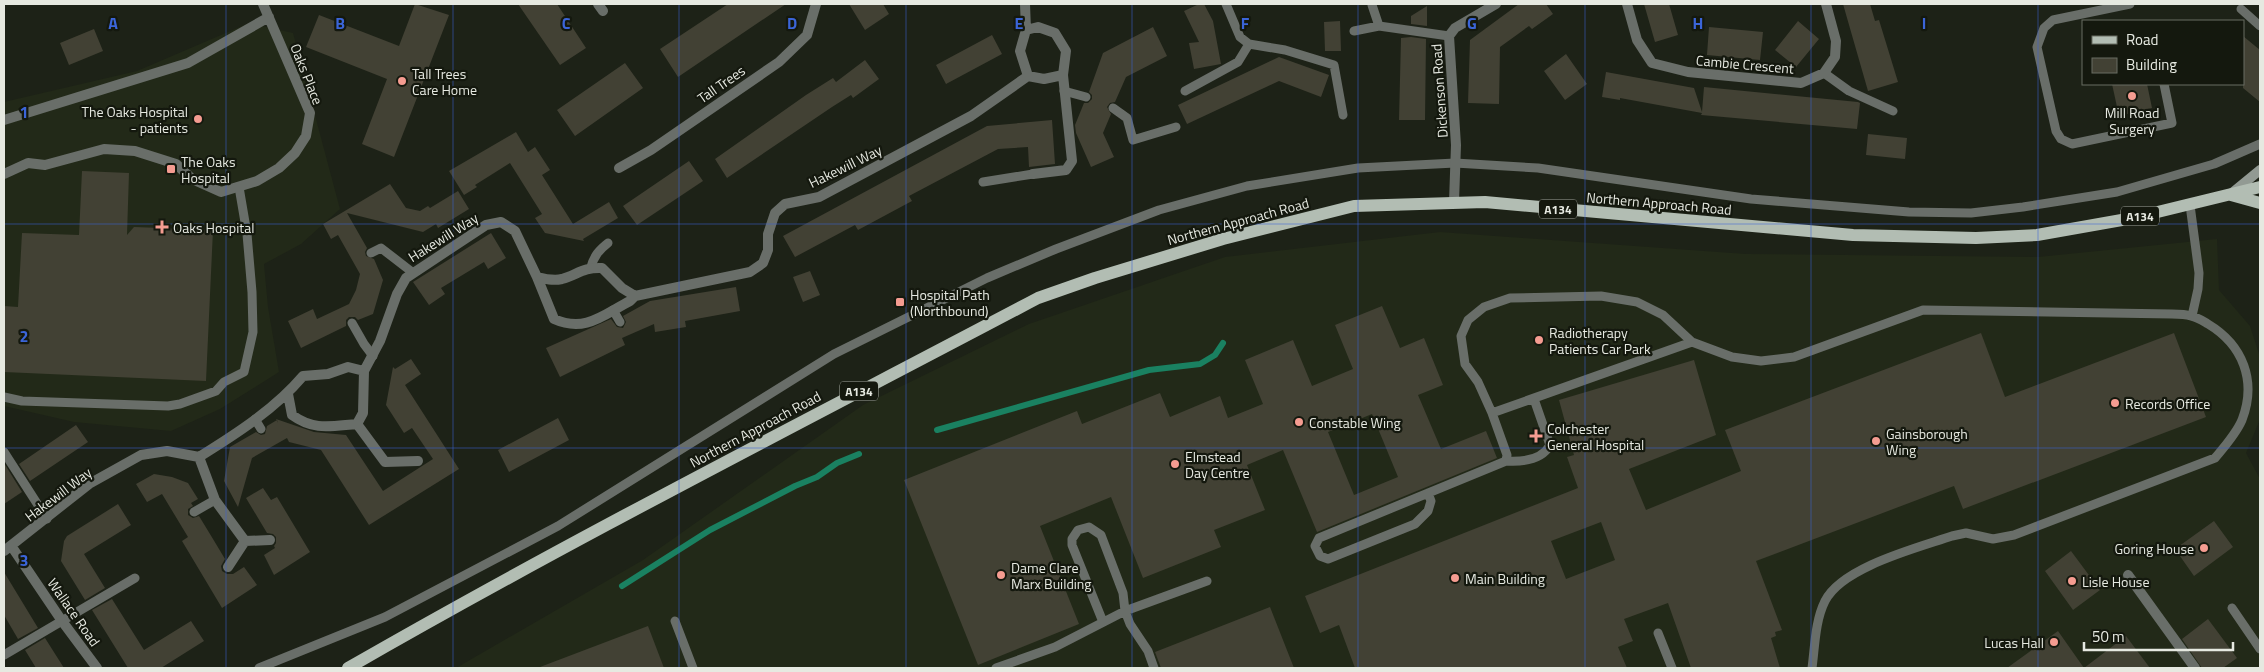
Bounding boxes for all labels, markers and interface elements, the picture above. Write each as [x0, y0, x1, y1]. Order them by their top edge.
text: A [108, 11, 118, 35]
text: B [335, 11, 345, 35]
text: C [562, 11, 571, 35]
text: D [787, 11, 797, 35]
text: E [1015, 11, 1024, 35]
text: F [1241, 11, 1250, 35]
text: G [1467, 11, 1477, 35]
text: H [1693, 11, 1703, 35]
text: I [1922, 11, 1926, 35]
legend [2082, 20, 2244, 85]
text: Road [2126, 28, 2158, 51]
street label: Oaks Place [285, 40, 329, 108]
street label: Dickenson Road [1425, 43, 1453, 139]
street label: Cambie Crescent [1695, 49, 1795, 79]
text: Building [2126, 53, 2177, 76]
street label: Tall Trees [693, 60, 749, 108]
place label: Tall Trees Care Home [412, 63, 477, 100]
marker: Tall Trees Care Home [396, 75, 408, 87]
marker: Mill Road Surgery [2126, 90, 2138, 102]
text: 1 [20, 100, 28, 124]
place label: The Oaks Hospital - patients [82, 101, 188, 138]
place label: Mill Road Surgery [2105, 102, 2159, 139]
marker: The Oaks Hospital - patients [192, 113, 204, 125]
street label: Hakewill Way [805, 139, 885, 193]
place label: The Oaks Hospital [181, 151, 236, 188]
marker: The Oaks Hospital [165, 163, 177, 175]
street label: Northern Approach Road [1585, 186, 1733, 220]
street label: Northern Approach Road [1165, 192, 1311, 250]
road number: A134 [1539, 200, 1577, 218]
street label: Hakewill Way [404, 207, 482, 267]
road number: A134 [2121, 207, 2159, 226]
place label: Oaks Hospital [173, 217, 254, 238]
marker: Oaks Hospital [155, 220, 169, 234]
place label: Hospital Path (Northbound) [910, 284, 990, 321]
marker: Hospital Path (Northbound) [894, 296, 906, 308]
place label: Radiotherapy Patients Car Park [1549, 322, 1651, 359]
text: 2 [20, 324, 28, 348]
marker: Radiotherapy Patients Car Park [1533, 334, 1545, 346]
road number: A134 [840, 382, 878, 401]
street label: Northern Approach Road [686, 386, 824, 472]
place label: Records Office [2125, 393, 2210, 414]
marker: Records Office [2109, 397, 2121, 409]
place label: Constable Wing [1309, 412, 1401, 433]
marker: Constable Wing [1293, 416, 1305, 428]
place label: Colchester General Hospital [1547, 418, 1644, 455]
place label: Gainsborough Wing [1886, 423, 1968, 460]
marker: Colchester General Hospital [1529, 429, 1543, 443]
marker: Gainsborough Wing [1870, 435, 1882, 447]
place label: Elmstead Day Centre [1185, 446, 1250, 483]
marker: Elmstead Day Centre [1169, 458, 1181, 470]
street label: Hakewill Way [20, 462, 96, 526]
place label: Goring House [2114, 538, 2194, 559]
marker: Goring House [2198, 542, 2210, 554]
text: 3 [20, 548, 28, 572]
place label: Dame Clare Marx Building [1011, 557, 1092, 594]
place label: Main Building [1465, 568, 1545, 589]
marker: Dame Clare Marx Building [995, 569, 1007, 581]
place label: Lisle House [2082, 571, 2149, 592]
marker: Main Building [1449, 572, 1461, 584]
street label: Wallace Road [43, 574, 105, 650]
marker: Lisle House [2066, 575, 2078, 587]
scale bar [2084, 620, 2233, 652]
text: 50 m [2092, 625, 2125, 648]
place label: Lucas Hall [1984, 632, 2044, 653]
marker: Lucas Hall [2048, 636, 2060, 648]

